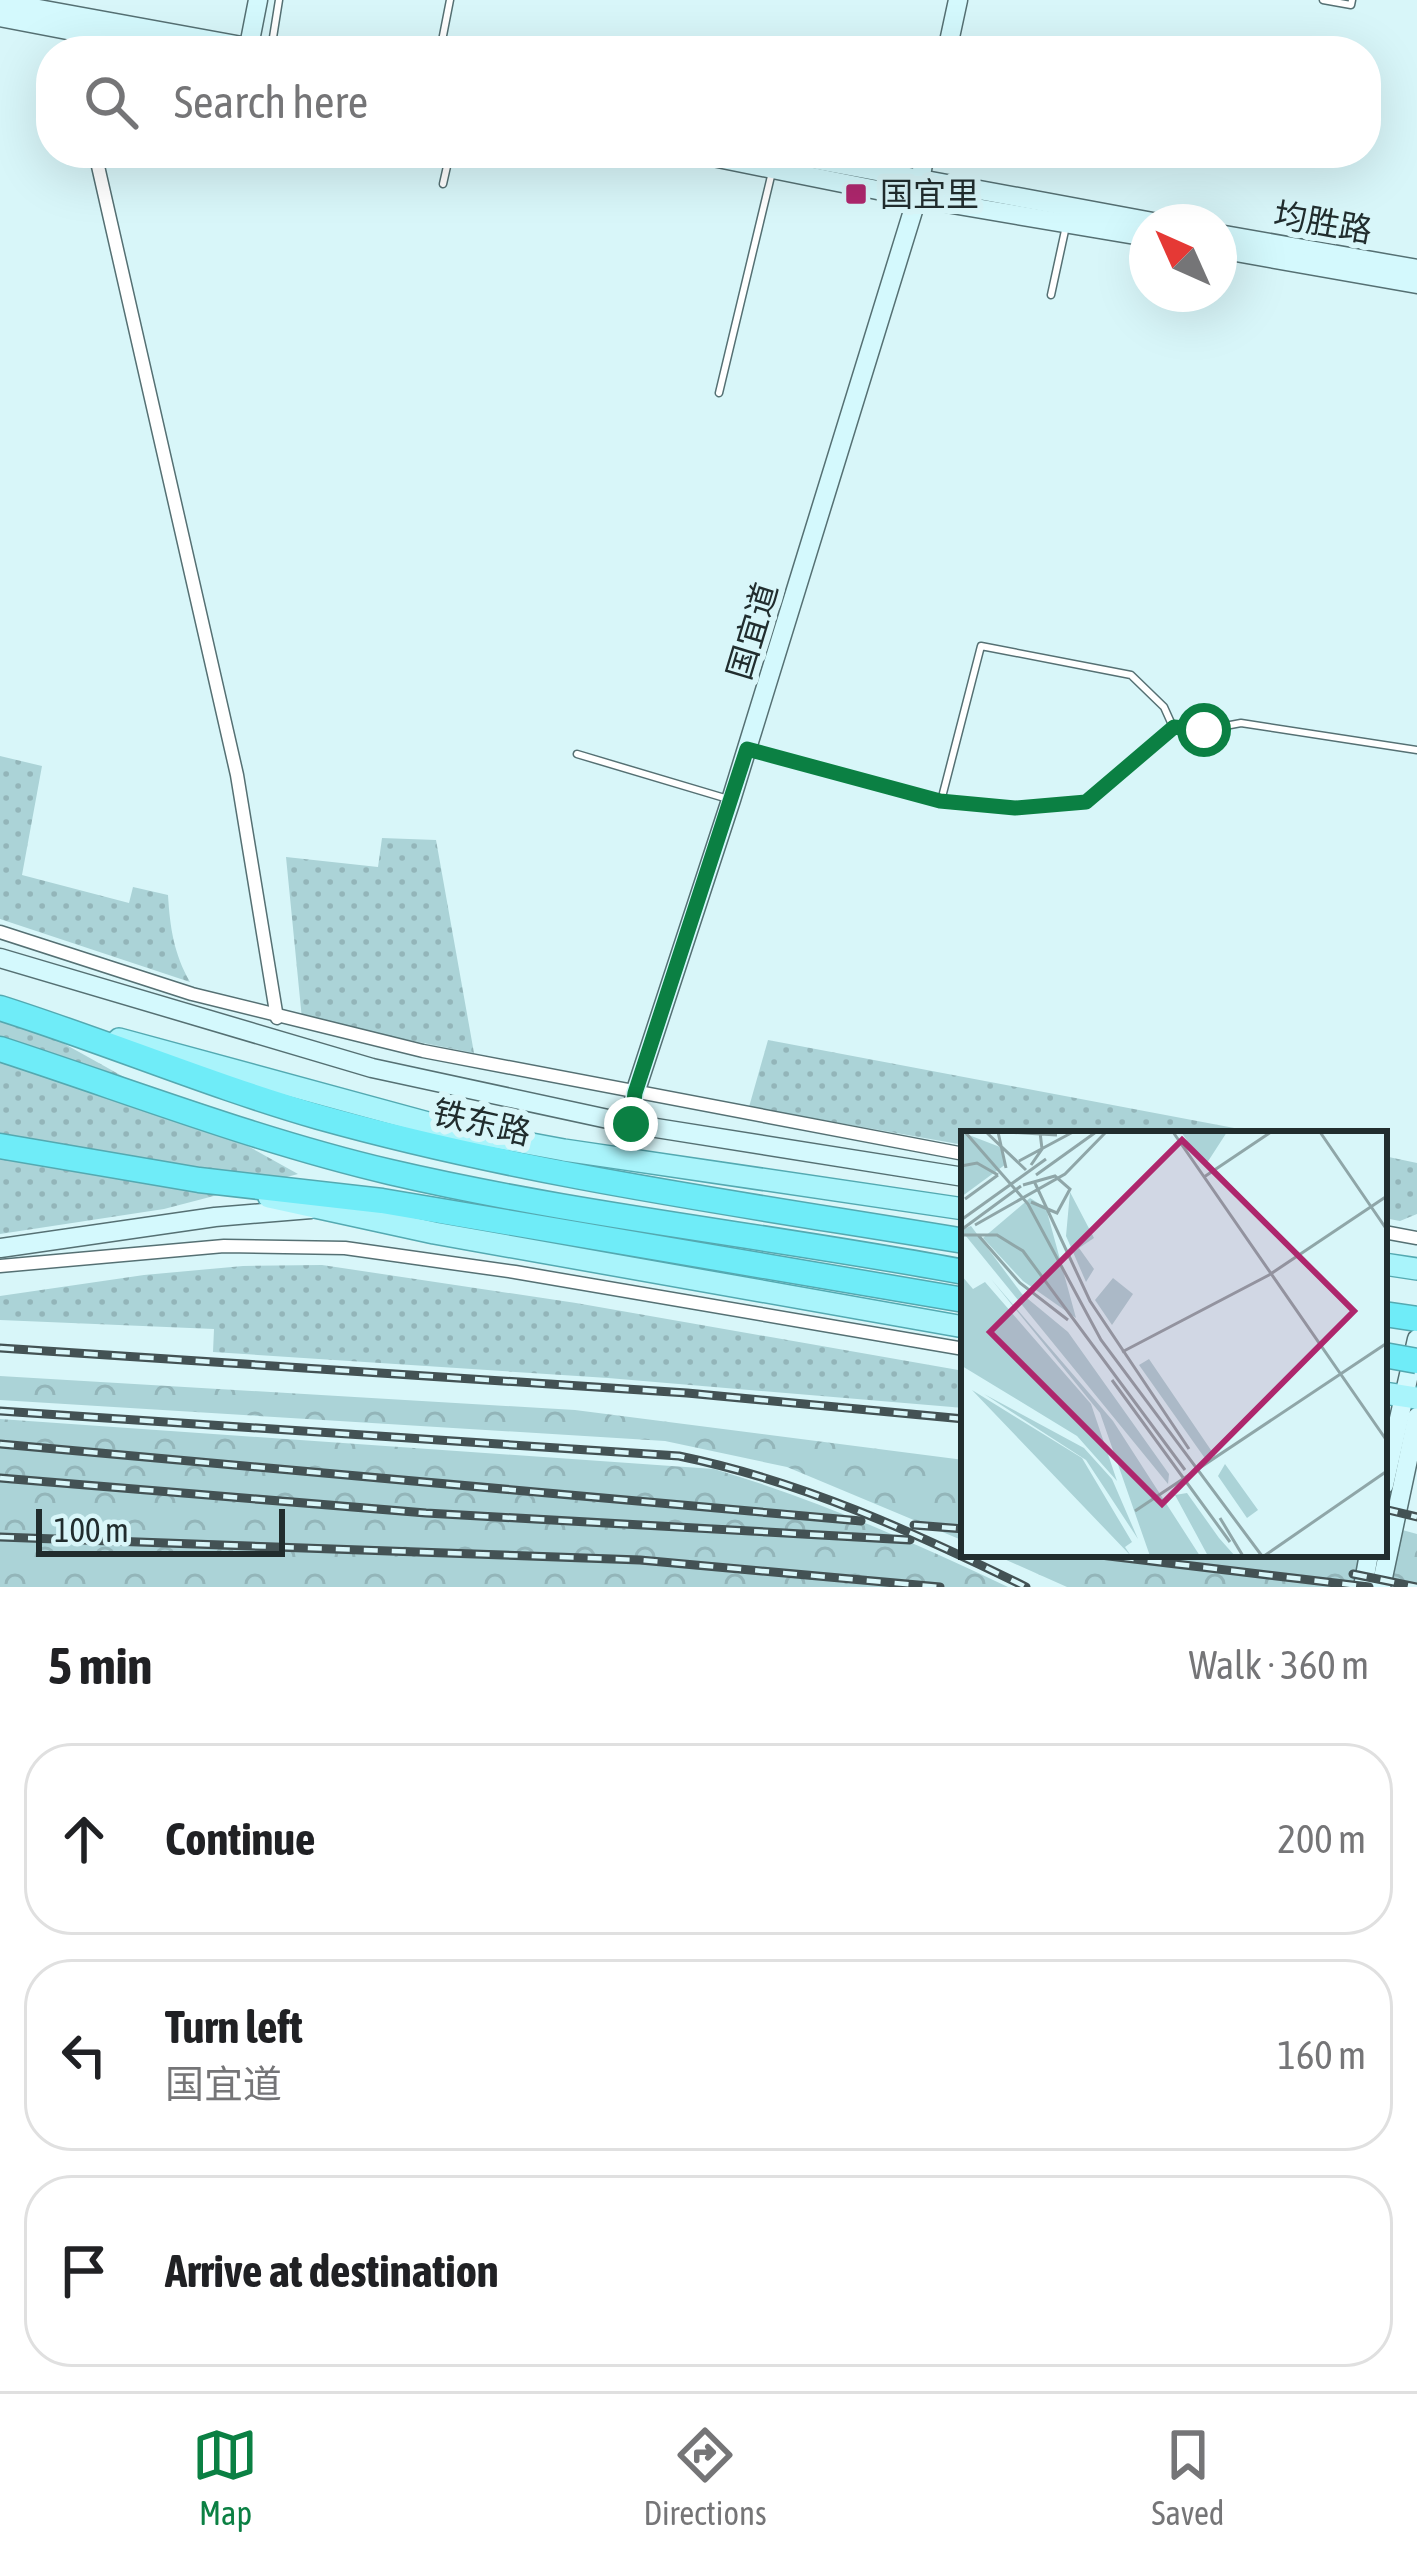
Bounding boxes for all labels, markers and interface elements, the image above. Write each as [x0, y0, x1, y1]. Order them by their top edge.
search box [36, 36, 1381, 168]
icon: search [78, 69, 144, 135]
text: Search here [174, 76, 368, 128]
place label: 国宜里 [880, 175, 979, 213]
marker: 国宜里 [843, 181, 869, 207]
street label: 均胜路 [1271, 195, 1375, 249]
north arrow [1129, 204, 1237, 312]
street label: 国宜道 [719, 578, 785, 684]
route start [1177, 703, 1231, 757]
street label: 铁东路 [429, 1092, 535, 1152]
route end [604, 1097, 658, 1151]
inset map [961, 1131, 1387, 1557]
scale bar [36, 1503, 285, 1556]
text: 100 m [54, 1511, 129, 1549]
text: 5 min [48, 1636, 152, 1695]
text: Walk · 360 m [1189, 1643, 1369, 1687]
icon: ahead [51, 1806, 117, 1872]
text: Continue [165, 1813, 316, 1865]
text: 200 m [1278, 1817, 1366, 1861]
text: Turn left [165, 2001, 303, 2053]
icon: left [51, 2022, 117, 2088]
text: 160 m [1278, 2033, 1366, 2077]
text: 国宜道 [165, 2062, 282, 2106]
icon: arrive [51, 2238, 117, 2304]
text: Arrive at destination [165, 2245, 499, 2297]
tab: Map [192, 2422, 258, 2532]
tab: Directions [643, 2422, 767, 2532]
tab: Saved [1152, 2422, 1224, 2532]

